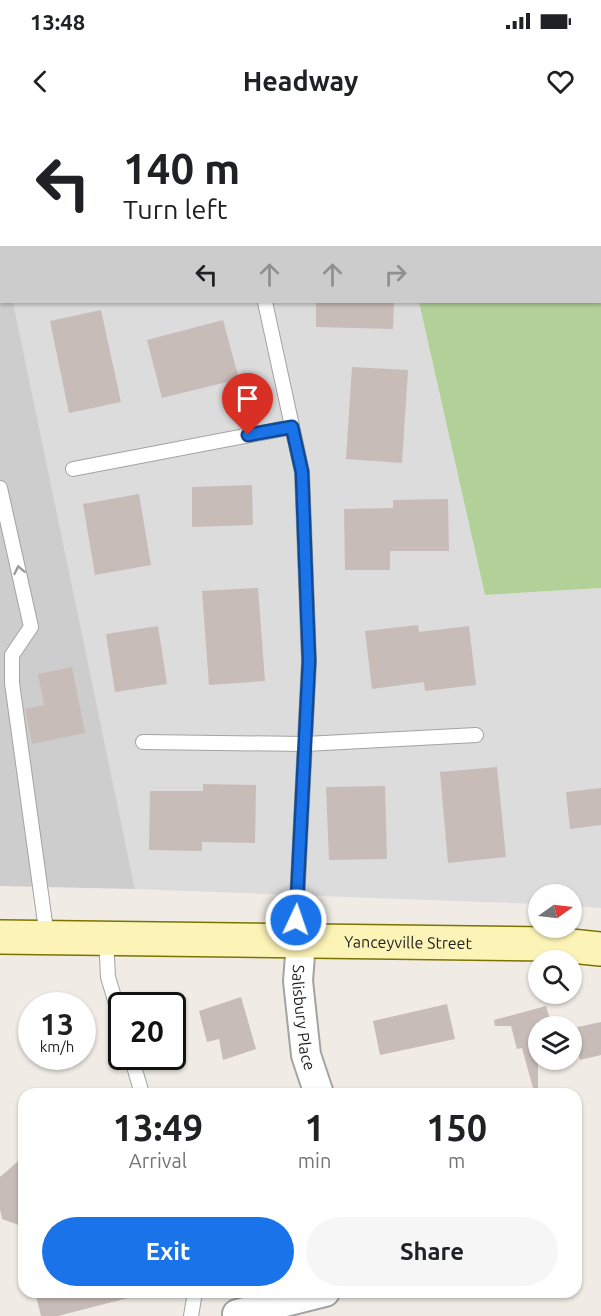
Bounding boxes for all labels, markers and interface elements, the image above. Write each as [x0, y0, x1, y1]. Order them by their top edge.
text: 13:48 [30, 9, 85, 34]
icon: back [24, 65, 57, 98]
icon: heart [544, 65, 577, 98]
text: Headway [243, 66, 358, 96]
icon: left [24, 144, 102, 222]
text: 140 m [123, 145, 240, 192]
text: Turn left [123, 194, 227, 224]
icon: left [190, 258, 223, 291]
icon: ahead [253, 258, 286, 291]
icon: ahead [316, 258, 349, 291]
icon: right [379, 258, 412, 291]
pin [222, 373, 273, 435]
icon: arrive [231, 382, 264, 415]
one-way arrow [13, 565, 26, 575]
north arrow [528, 884, 582, 938]
map controls [528, 884, 582, 1070]
position arrow [264, 888, 328, 952]
street label: Yanceyville Street [344, 932, 473, 952]
button: search [528, 950, 582, 1004]
street label: Salisbury Place [289, 964, 319, 1073]
speed limit sign: 20 [108, 992, 186, 1070]
text: 13 [40, 1007, 74, 1041]
button: layers [528, 1016, 582, 1070]
text: km/h [40, 1038, 74, 1055]
text: 13:49 [113, 1107, 203, 1148]
text: 1 [304, 1107, 325, 1148]
text: 150 [426, 1107, 487, 1148]
text: Arrival [129, 1149, 187, 1172]
text: min [298, 1149, 331, 1172]
text: m [448, 1149, 465, 1172]
button: Exit [42, 1217, 294, 1286]
button: Share [306, 1217, 558, 1286]

